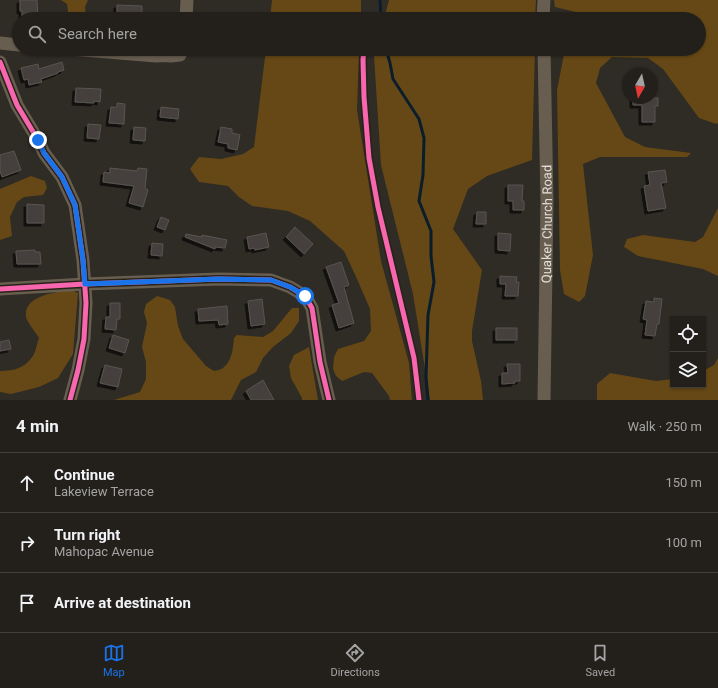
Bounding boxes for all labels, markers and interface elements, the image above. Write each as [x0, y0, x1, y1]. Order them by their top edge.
search box [12, 12, 706, 56]
icon: search [26, 23, 48, 45]
text: Search here [58, 25, 137, 43]
north arrow [622, 68, 658, 104]
route end [29, 131, 47, 149]
street label: Quaker Church Road [538, 165, 555, 283]
route start [296, 287, 314, 305]
map controls [670, 316, 706, 388]
button: locate [670, 316, 706, 352]
button: layers [670, 352, 706, 388]
text: 4 min [16, 416, 59, 436]
text: Walk · 250 m [627, 419, 702, 434]
text: Continue [54, 466, 115, 484]
icon: ahead [16, 472, 38, 494]
text: 150 m [665, 475, 702, 490]
text: Lakeview Terrace [54, 484, 154, 499]
text: Turn right [54, 526, 120, 544]
icon: right [16, 532, 38, 554]
text: 100 m [665, 535, 702, 550]
text: Mahopac Avenue [54, 544, 154, 559]
icon: arrive [16, 592, 38, 614]
text: Arrive at destination [54, 594, 191, 612]
tab: Map [103, 642, 125, 679]
tab: Directions [330, 642, 380, 679]
tab: Saved [585, 642, 615, 679]

